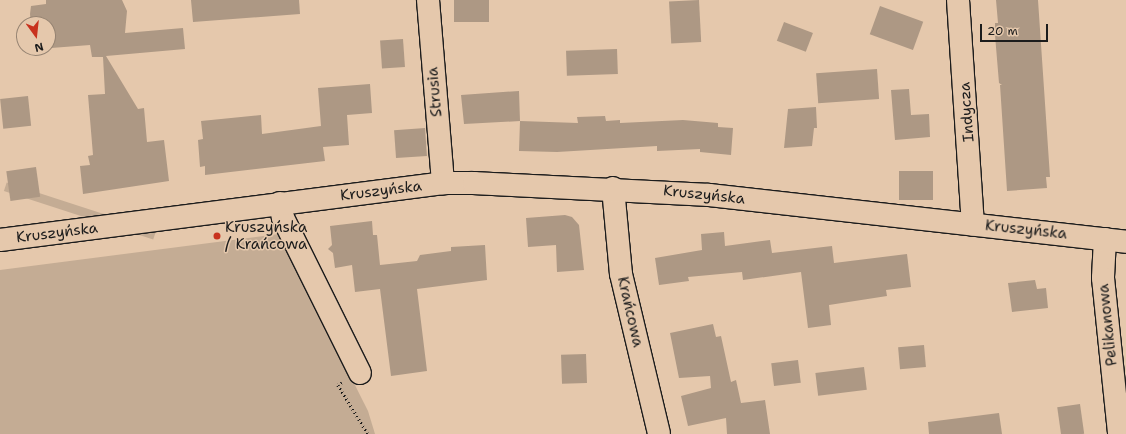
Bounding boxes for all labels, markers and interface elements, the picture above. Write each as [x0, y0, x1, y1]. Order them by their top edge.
north arrow [16, 16, 56, 56]
scale bar [982, 16, 1050, 42]
text: 20 m [987, 23, 1018, 39]
text: N [33, 39, 45, 55]
street label: Strusia [424, 66, 446, 118]
street label: Indycza [956, 81, 978, 143]
street label: Kruszyńska [339, 177, 423, 205]
street label: Kruszyńska [662, 182, 746, 208]
street label: Kruszyńska [984, 217, 1068, 243]
place label: Kruszyńska / Krańcowa [225, 218, 307, 253]
street label: Kruszyńska [15, 219, 99, 247]
marker: Kruszyńska / Krańcowa [212, 231, 222, 241]
street label: Krańcowa [613, 275, 647, 349]
street label: Pelikanowa [1095, 283, 1121, 367]

